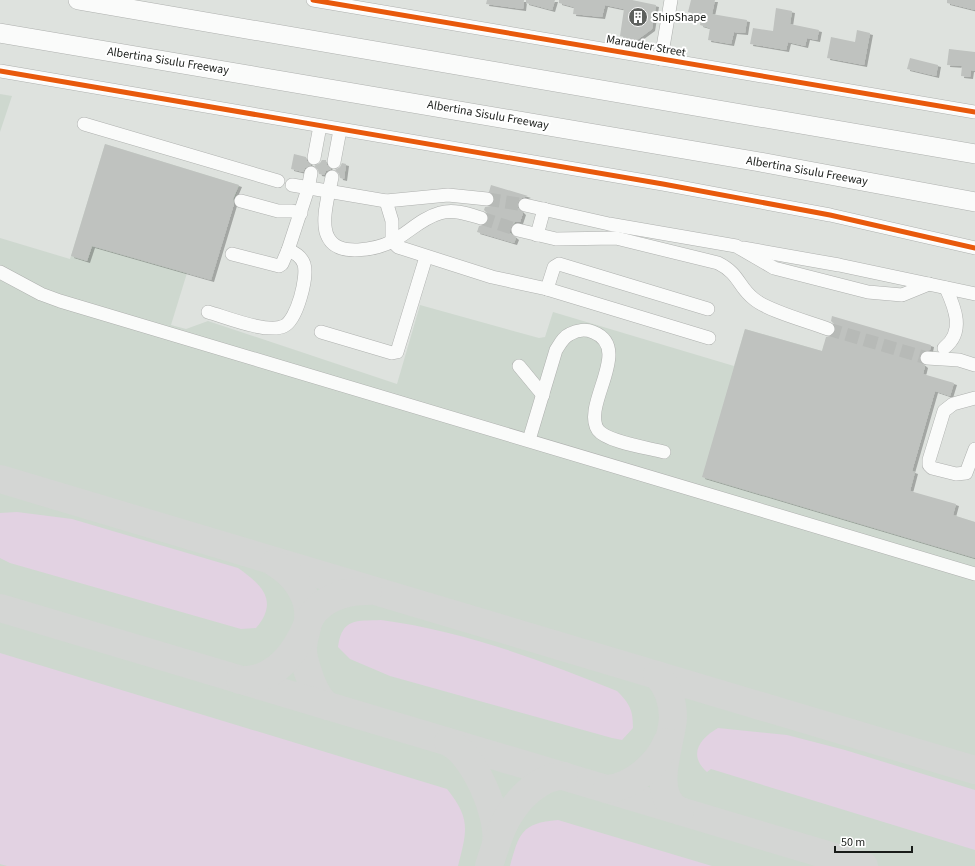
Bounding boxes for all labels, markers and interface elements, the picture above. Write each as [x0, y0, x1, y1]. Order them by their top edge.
building icon: ShipShape [627, 6, 649, 28]
place label: ShipShape [652, 9, 706, 26]
street label: Marauder Street [605, 31, 687, 61]
street label: Albertina Sisulu Freeway [106, 43, 231, 79]
street label: Albertina Sisulu Freeway [426, 96, 550, 134]
street label: Albertina Sisulu Freeway [745, 152, 869, 190]
scale bar [835, 828, 912, 854]
text: 50 m [841, 834, 865, 851]

